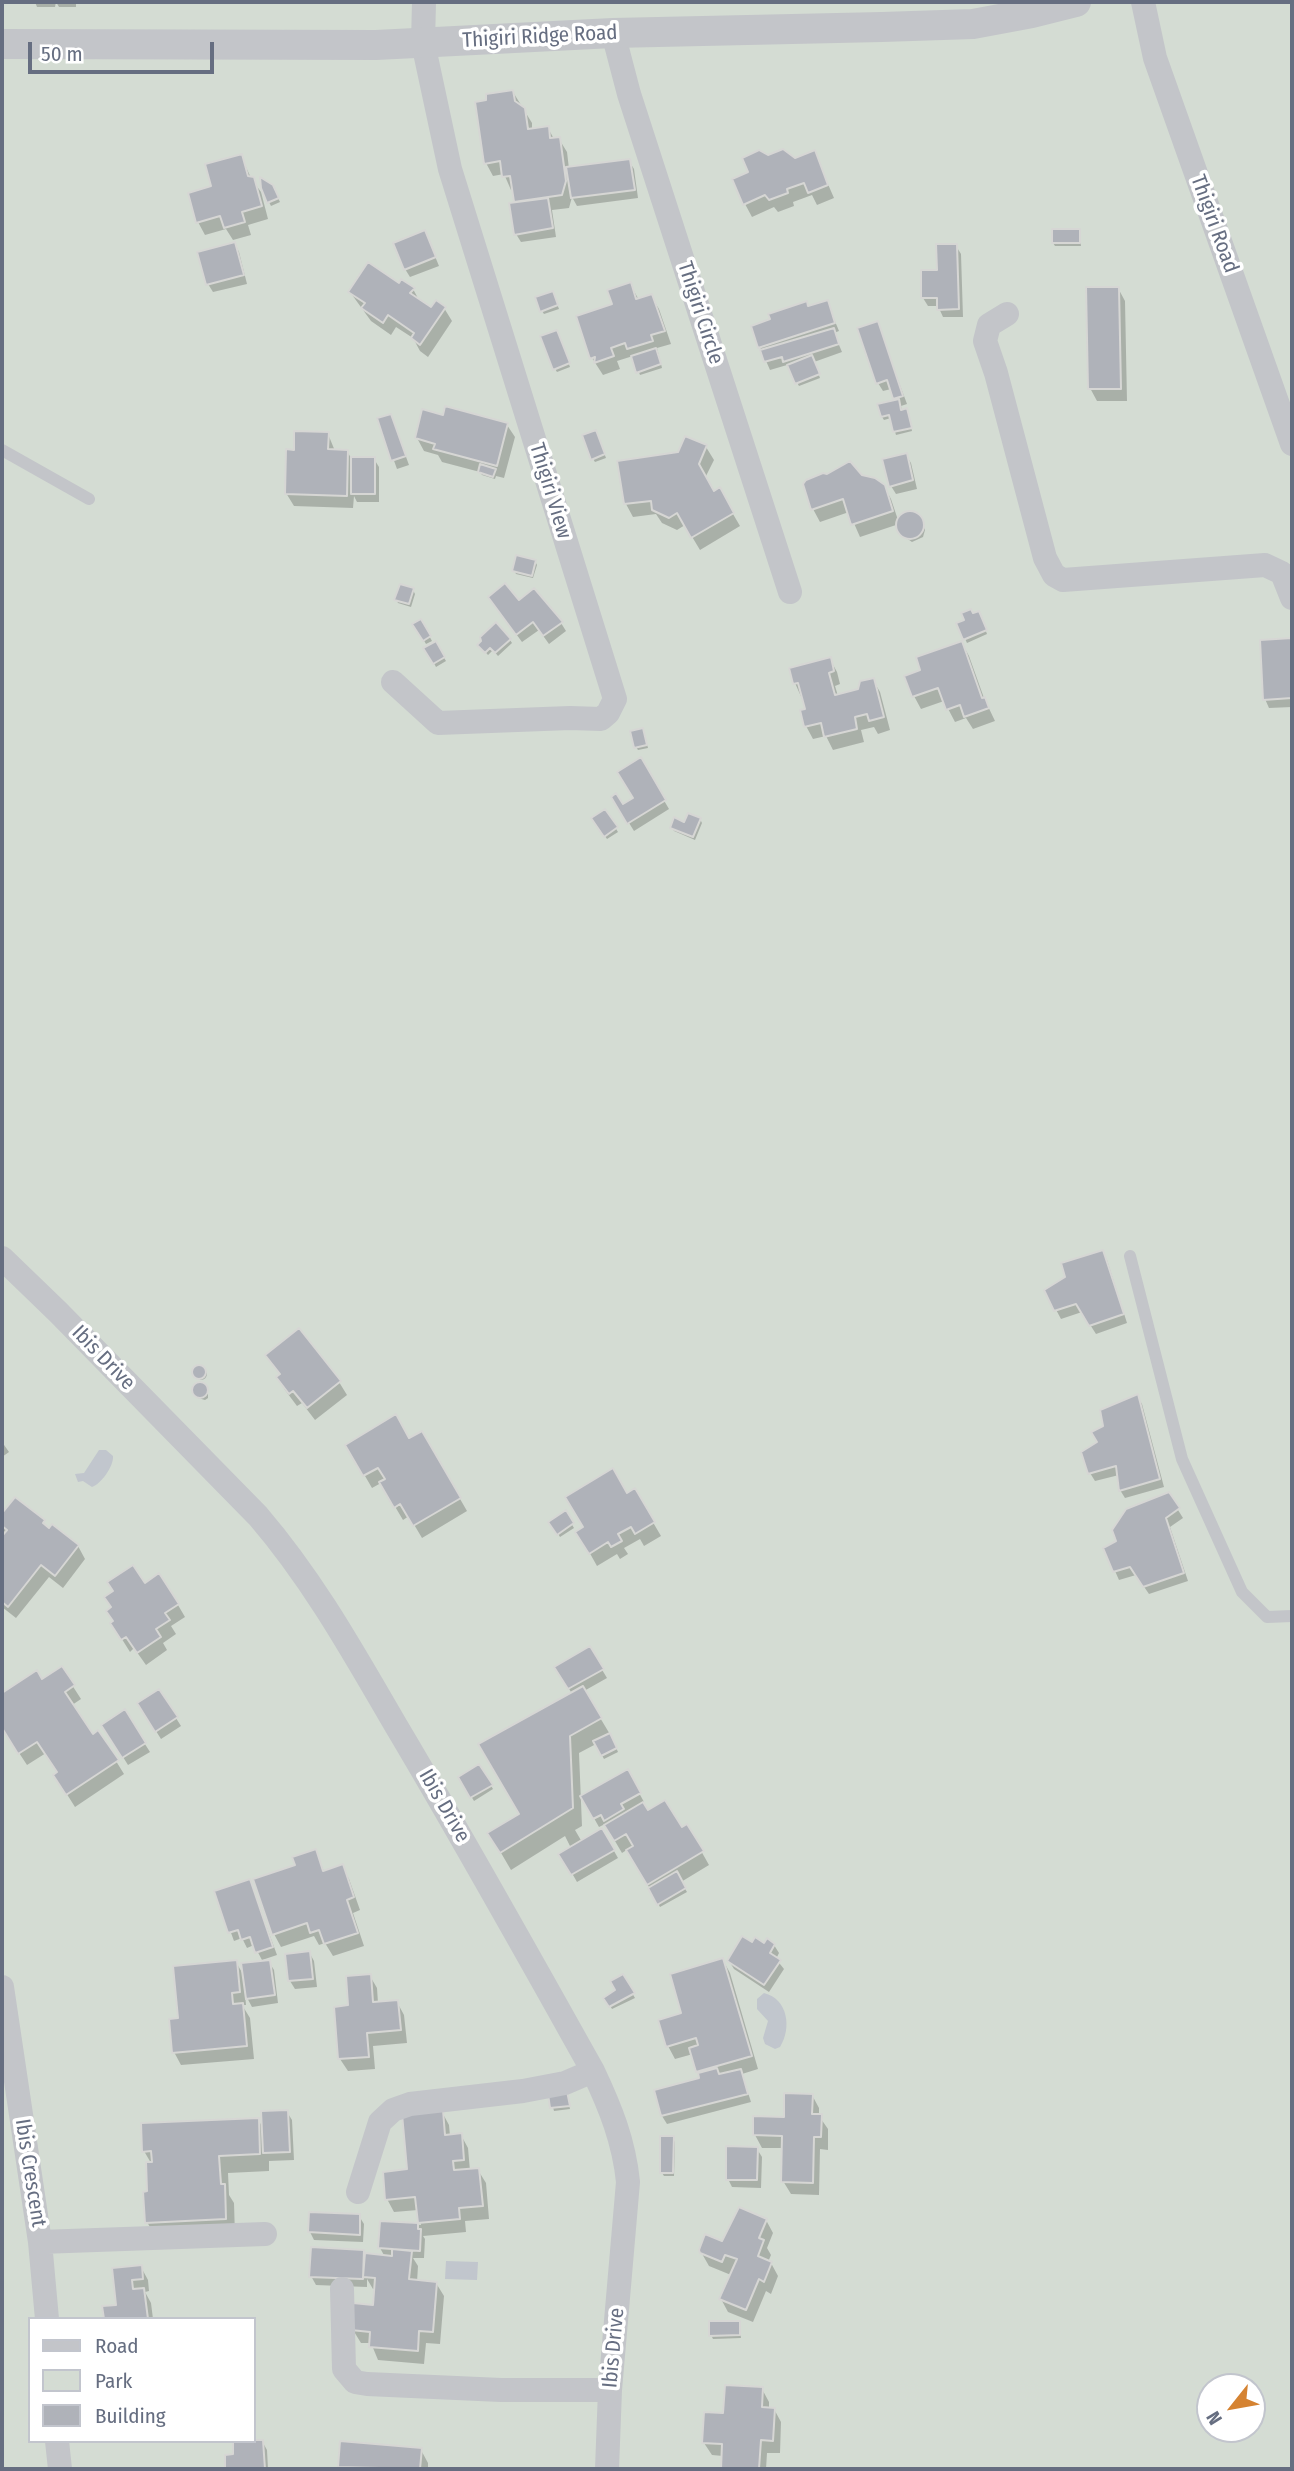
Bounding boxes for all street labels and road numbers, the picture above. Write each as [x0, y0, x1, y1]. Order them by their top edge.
street label: Thigiri Ridge Road [462, 20, 618, 54]
street label: Thigiri Road [1185, 172, 1243, 276]
street label: Thigiri Circle [672, 259, 728, 367]
street label: Thigiri View [523, 440, 577, 542]
street label: Ibis Drive [66, 1320, 140, 1396]
street label: Ibis Drive [413, 1765, 475, 1847]
street label: Ibis Crescent [9, 2117, 51, 2229]
street label: Ibis Drive [598, 2307, 630, 2389]

